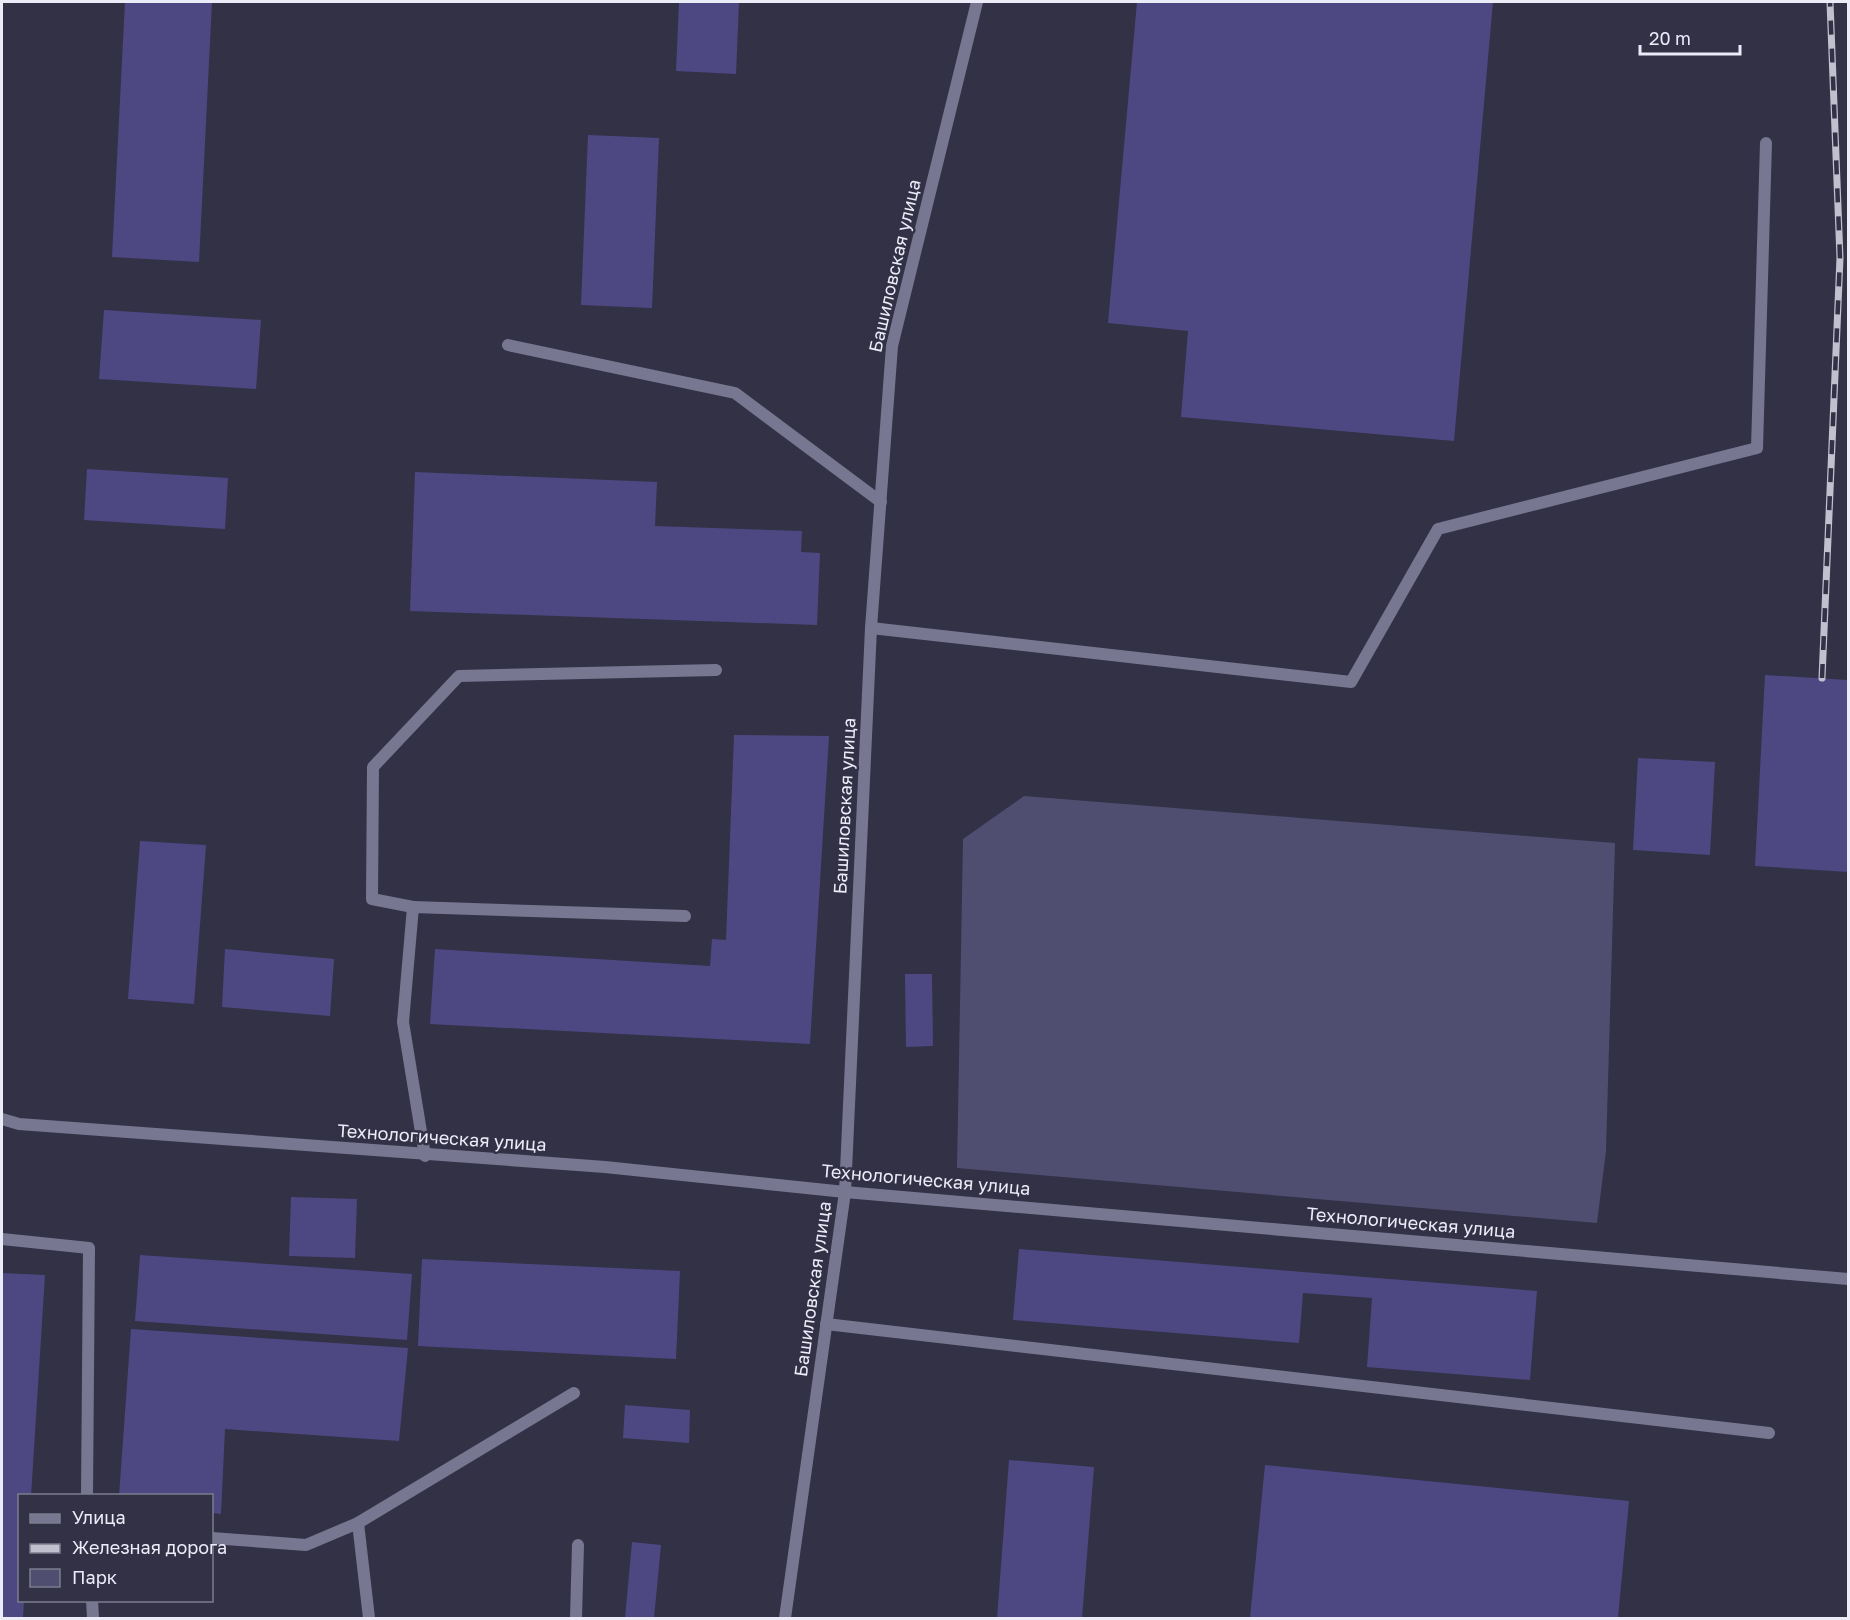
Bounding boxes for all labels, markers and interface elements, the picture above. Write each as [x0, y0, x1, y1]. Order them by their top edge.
scale bar [1640, 18, 1740, 56]
text: 20 m [1649, 27, 1691, 49]
street label: Башиловская улица [863, 177, 925, 354]
street label: Башиловская улица [828, 717, 860, 895]
street label: Технологическая улица [337, 1119, 547, 1155]
street label: Технологическая улица [821, 1159, 1032, 1199]
street label: Башиловская улица [789, 1200, 835, 1378]
street label: Технологическая улица [1306, 1202, 1517, 1242]
legend [18, 1494, 213, 1602]
text: Улица [72, 1506, 126, 1528]
text: Железная дорога [72, 1536, 227, 1558]
text: Парк [72, 1566, 117, 1588]

